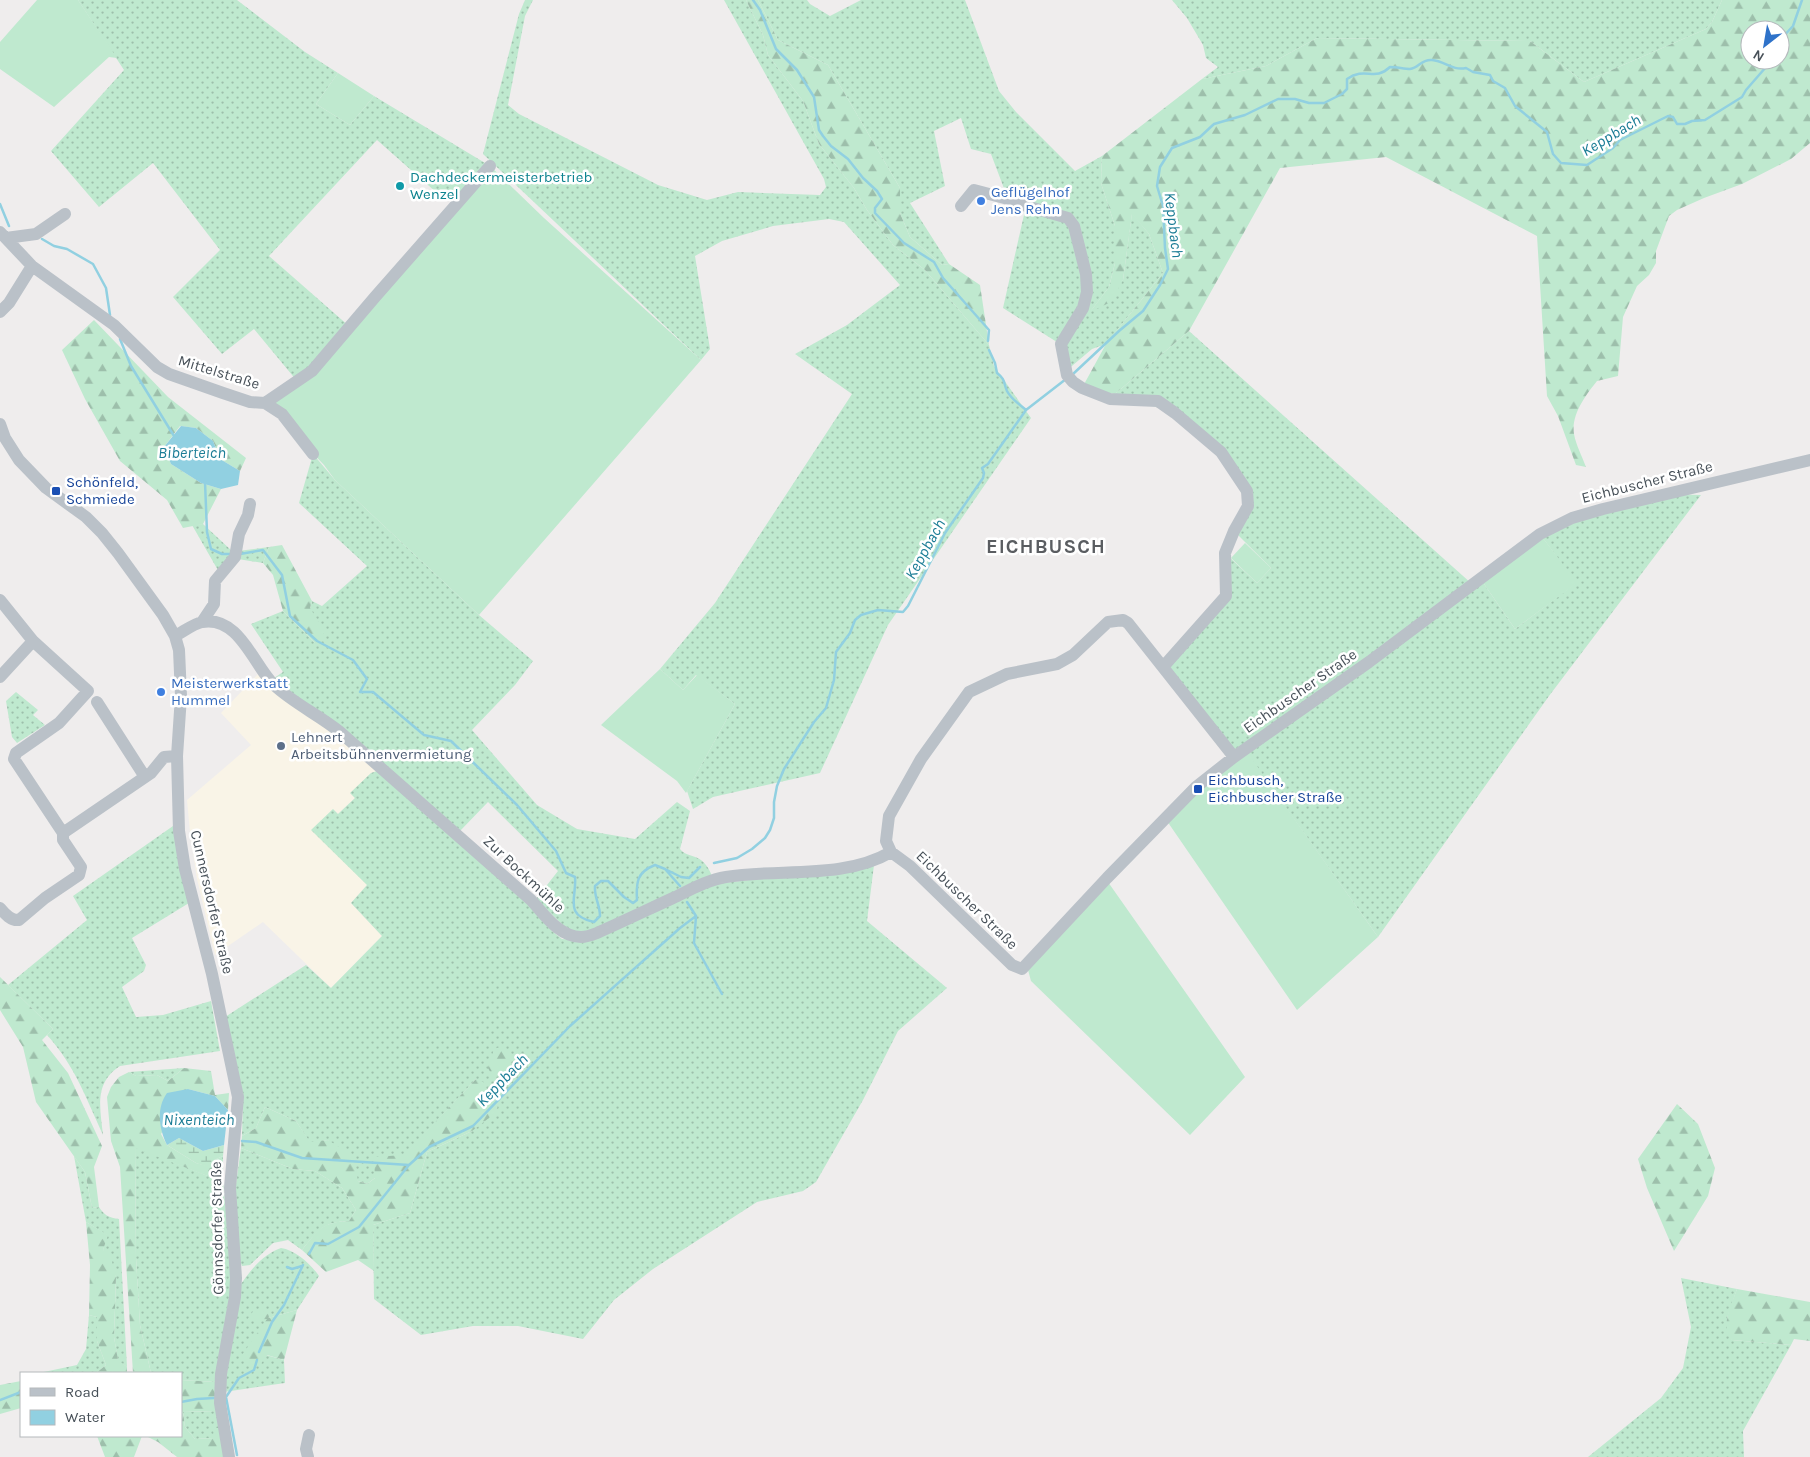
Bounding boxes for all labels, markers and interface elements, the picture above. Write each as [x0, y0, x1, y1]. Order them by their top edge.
north arrow [1740, 20, 1790, 70]
text: N [1750, 46, 1767, 66]
water label: Keppbach [1578, 110, 1644, 160]
place label: Dachdeckermeisterbetrieb Wenzel [410, 168, 592, 203]
marker: Dachdeckermeisterbetrieb Wenzel [394, 180, 406, 192]
place label: Geflügelhof Jens Rehn [991, 183, 1070, 218]
water label: Keppbach [1161, 191, 1187, 259]
marker: Geflügelhof Jens Rehn [975, 195, 987, 207]
street label: Mittelstraße [176, 351, 262, 393]
water label: Biberteich [158, 443, 226, 462]
street label: Eichbuscher Straße [1580, 457, 1714, 507]
place label: Schönfeld, Schmiede [66, 473, 138, 508]
marker: Schönfeld, Schmiede [50, 485, 62, 497]
water label: Keppbach [901, 516, 949, 582]
district label: EICHBUSCH [986, 535, 1106, 558]
street label: Eichbuscher Straße [1240, 645, 1360, 737]
place label: Meisterwerkstatt Hummel [171, 674, 288, 709]
marker: Meisterwerkstatt Hummel [155, 686, 167, 698]
place label: Lehnert Arbeitsbühnenvermietung [291, 728, 472, 763]
marker: Lehnert Arbeitsbühnenvermietung [275, 740, 287, 752]
place label: Eichbusch, Eichbuscher Straße [1208, 771, 1342, 806]
marker: Eichbusch, Eichbuscher Straße [1192, 783, 1204, 795]
street label: Cunnersdorfer Straße [187, 828, 237, 976]
street label: Zur Bockmühle [480, 832, 568, 916]
street label: Eichbuscher Straße [912, 847, 1022, 953]
water label: Keppbach [472, 1050, 532, 1110]
water label: Nixenteich [164, 1110, 234, 1129]
street label: Gönnsdorfer Straße [207, 1161, 227, 1295]
legend [20, 1372, 182, 1437]
text: Road [65, 1383, 100, 1401]
text: Water [65, 1408, 106, 1426]

